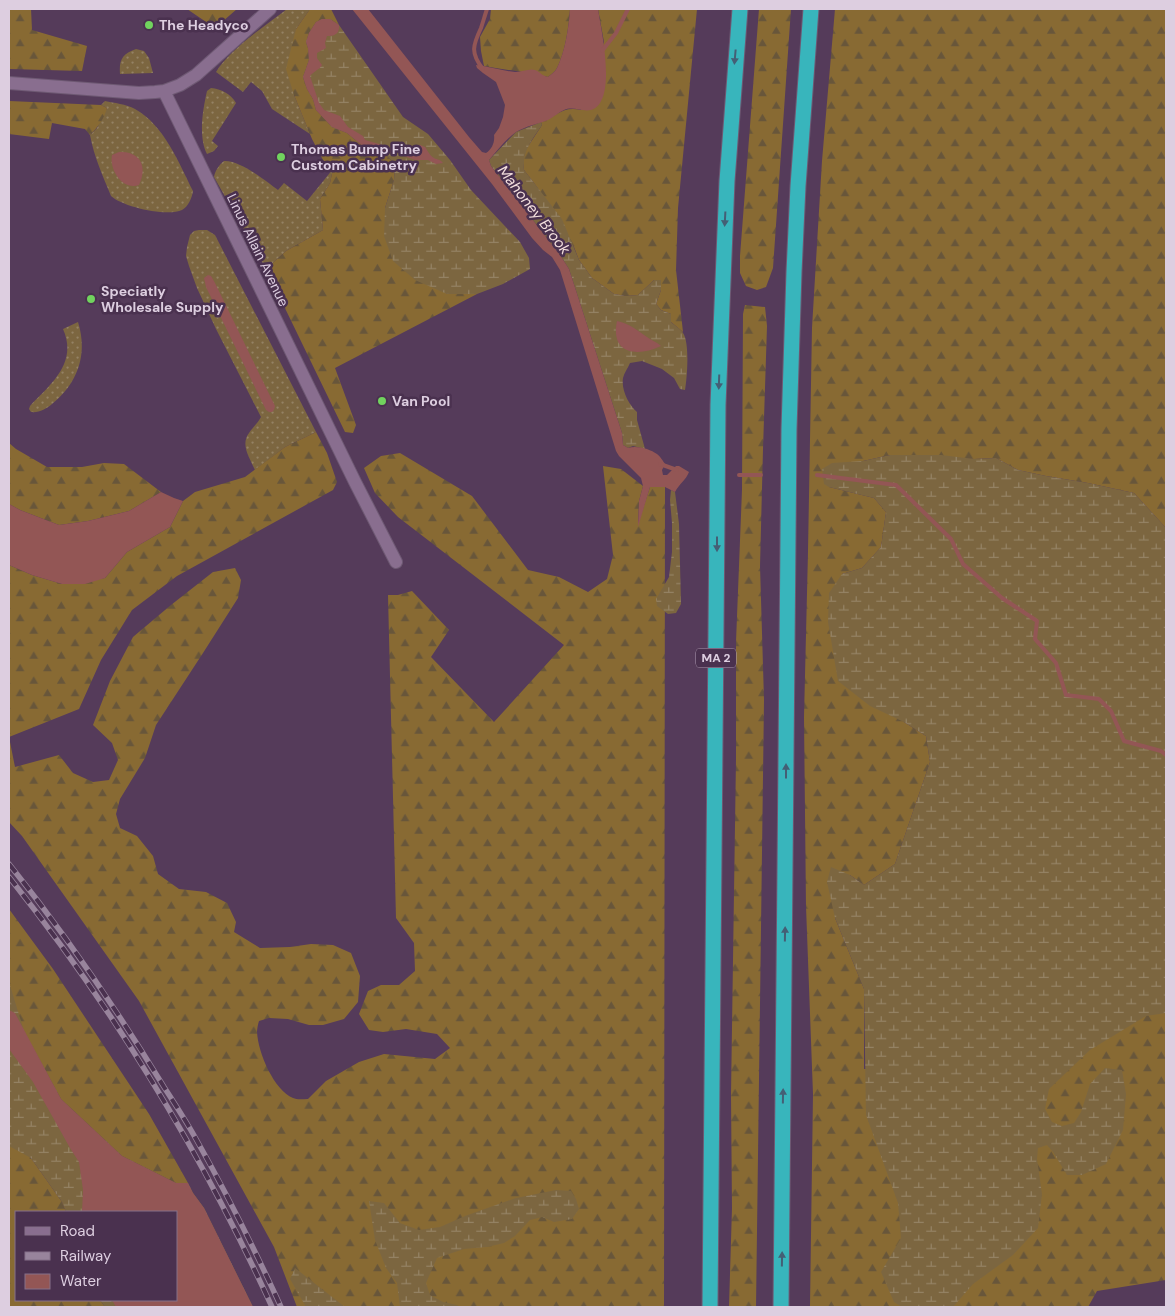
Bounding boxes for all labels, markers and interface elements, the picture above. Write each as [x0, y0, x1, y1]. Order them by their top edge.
place label: The Headyco [159, 16, 248, 34]
marker: The Headyco [143, 19, 155, 31]
one-way arrow [731, 50, 739, 66]
place label: Thomas Bump Fine Custom Cabinetry [291, 140, 421, 174]
marker: Thomas Bump Fine Custom Cabinetry [275, 151, 287, 163]
water label: Mahoney Brook [493, 161, 575, 259]
street label: Linus Allain Avenue [223, 191, 293, 309]
one-way arrow [720, 212, 728, 228]
place label: Speciatly Wholesale Supply [101, 282, 224, 316]
marker: Speciatly Wholesale Supply [85, 293, 97, 305]
one-way arrow [715, 374, 723, 390]
place label: Van Pool [392, 392, 450, 410]
marker: Van Pool [376, 395, 388, 407]
one-way arrow [713, 537, 721, 553]
road number: MA 2 [696, 648, 736, 668]
one-way arrow [782, 763, 790, 779]
one-way arrow [781, 925, 789, 941]
one-way arrow [779, 1088, 787, 1104]
legend [15, 1211, 178, 1301]
text: Road [60, 1221, 95, 1241]
text: Railway [60, 1246, 112, 1266]
one-way arrow [778, 1250, 786, 1266]
text: Water [60, 1271, 102, 1291]

